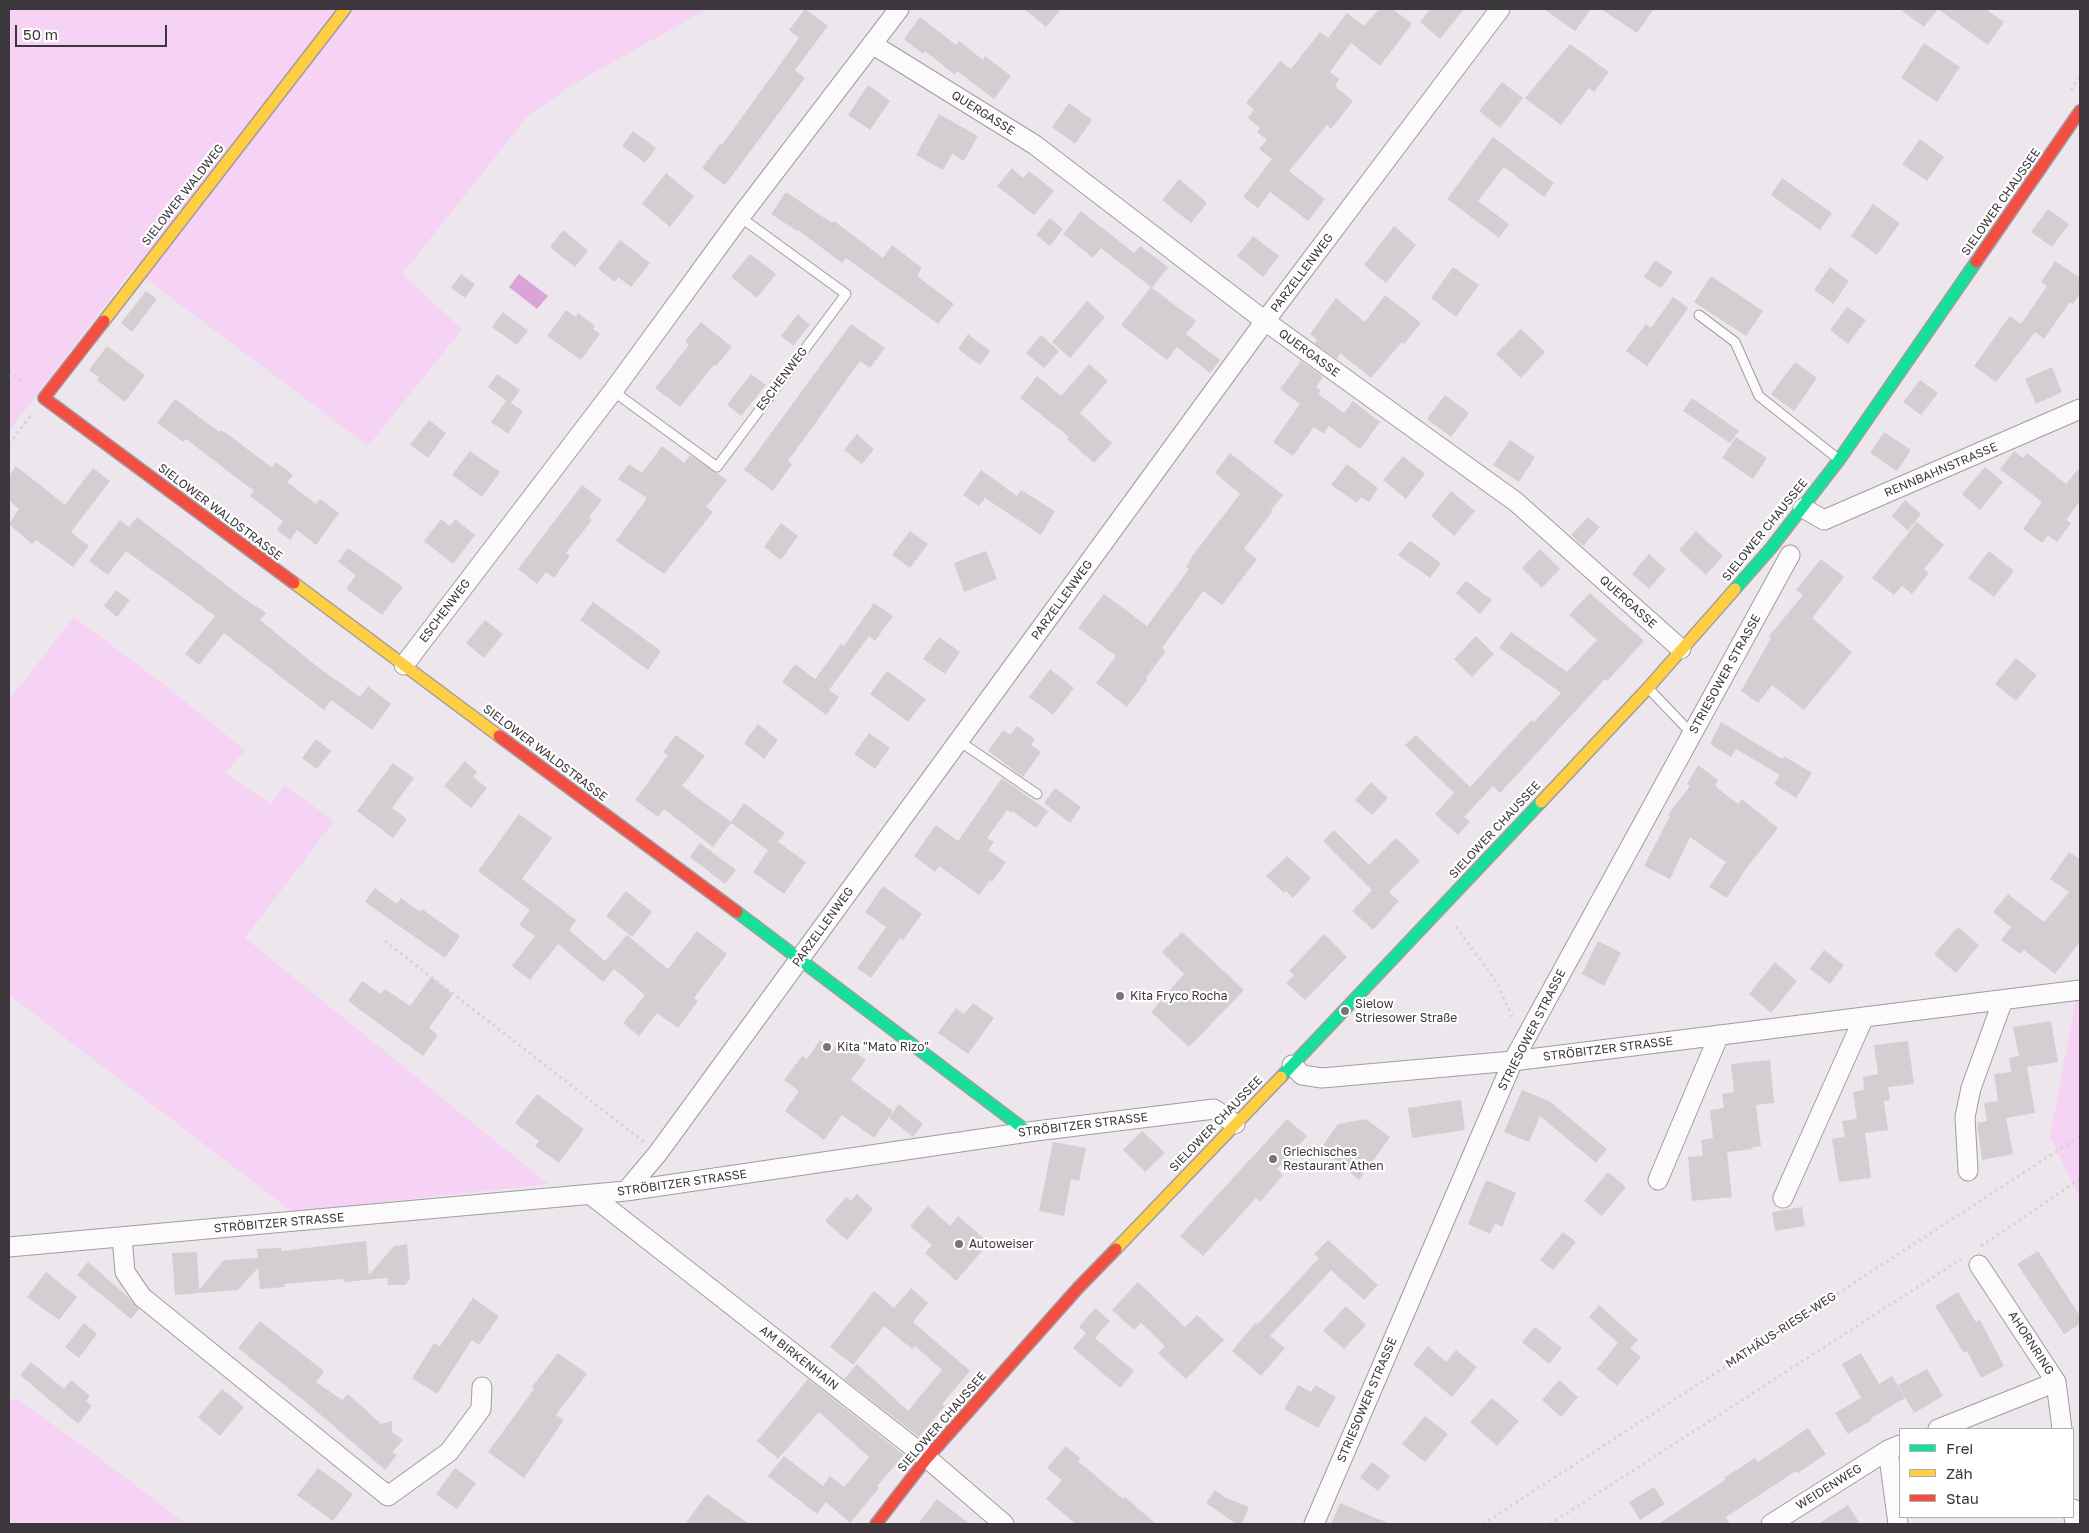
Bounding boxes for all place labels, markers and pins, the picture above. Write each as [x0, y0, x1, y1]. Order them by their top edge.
place label: Kita Fryco Rocha [1130, 989, 1227, 1003]
marker: Kita Fryco Rocha [1114, 990, 1126, 1002]
place label: Sielow Striesower Straße [1355, 997, 1457, 1025]
marker: Sielow Striesower Straße [1339, 1005, 1351, 1017]
place label: Kita "Mato Rizo" [837, 1040, 929, 1054]
marker: Kita "Mato Rizo" [821, 1041, 833, 1053]
place label: Griechisches Restaurant Athen [1283, 1145, 1384, 1173]
marker: Griechisches Restaurant Athen [1267, 1153, 1279, 1165]
place label: Autoweiser [969, 1237, 1034, 1251]
marker: Autoweiser [953, 1238, 965, 1250]

